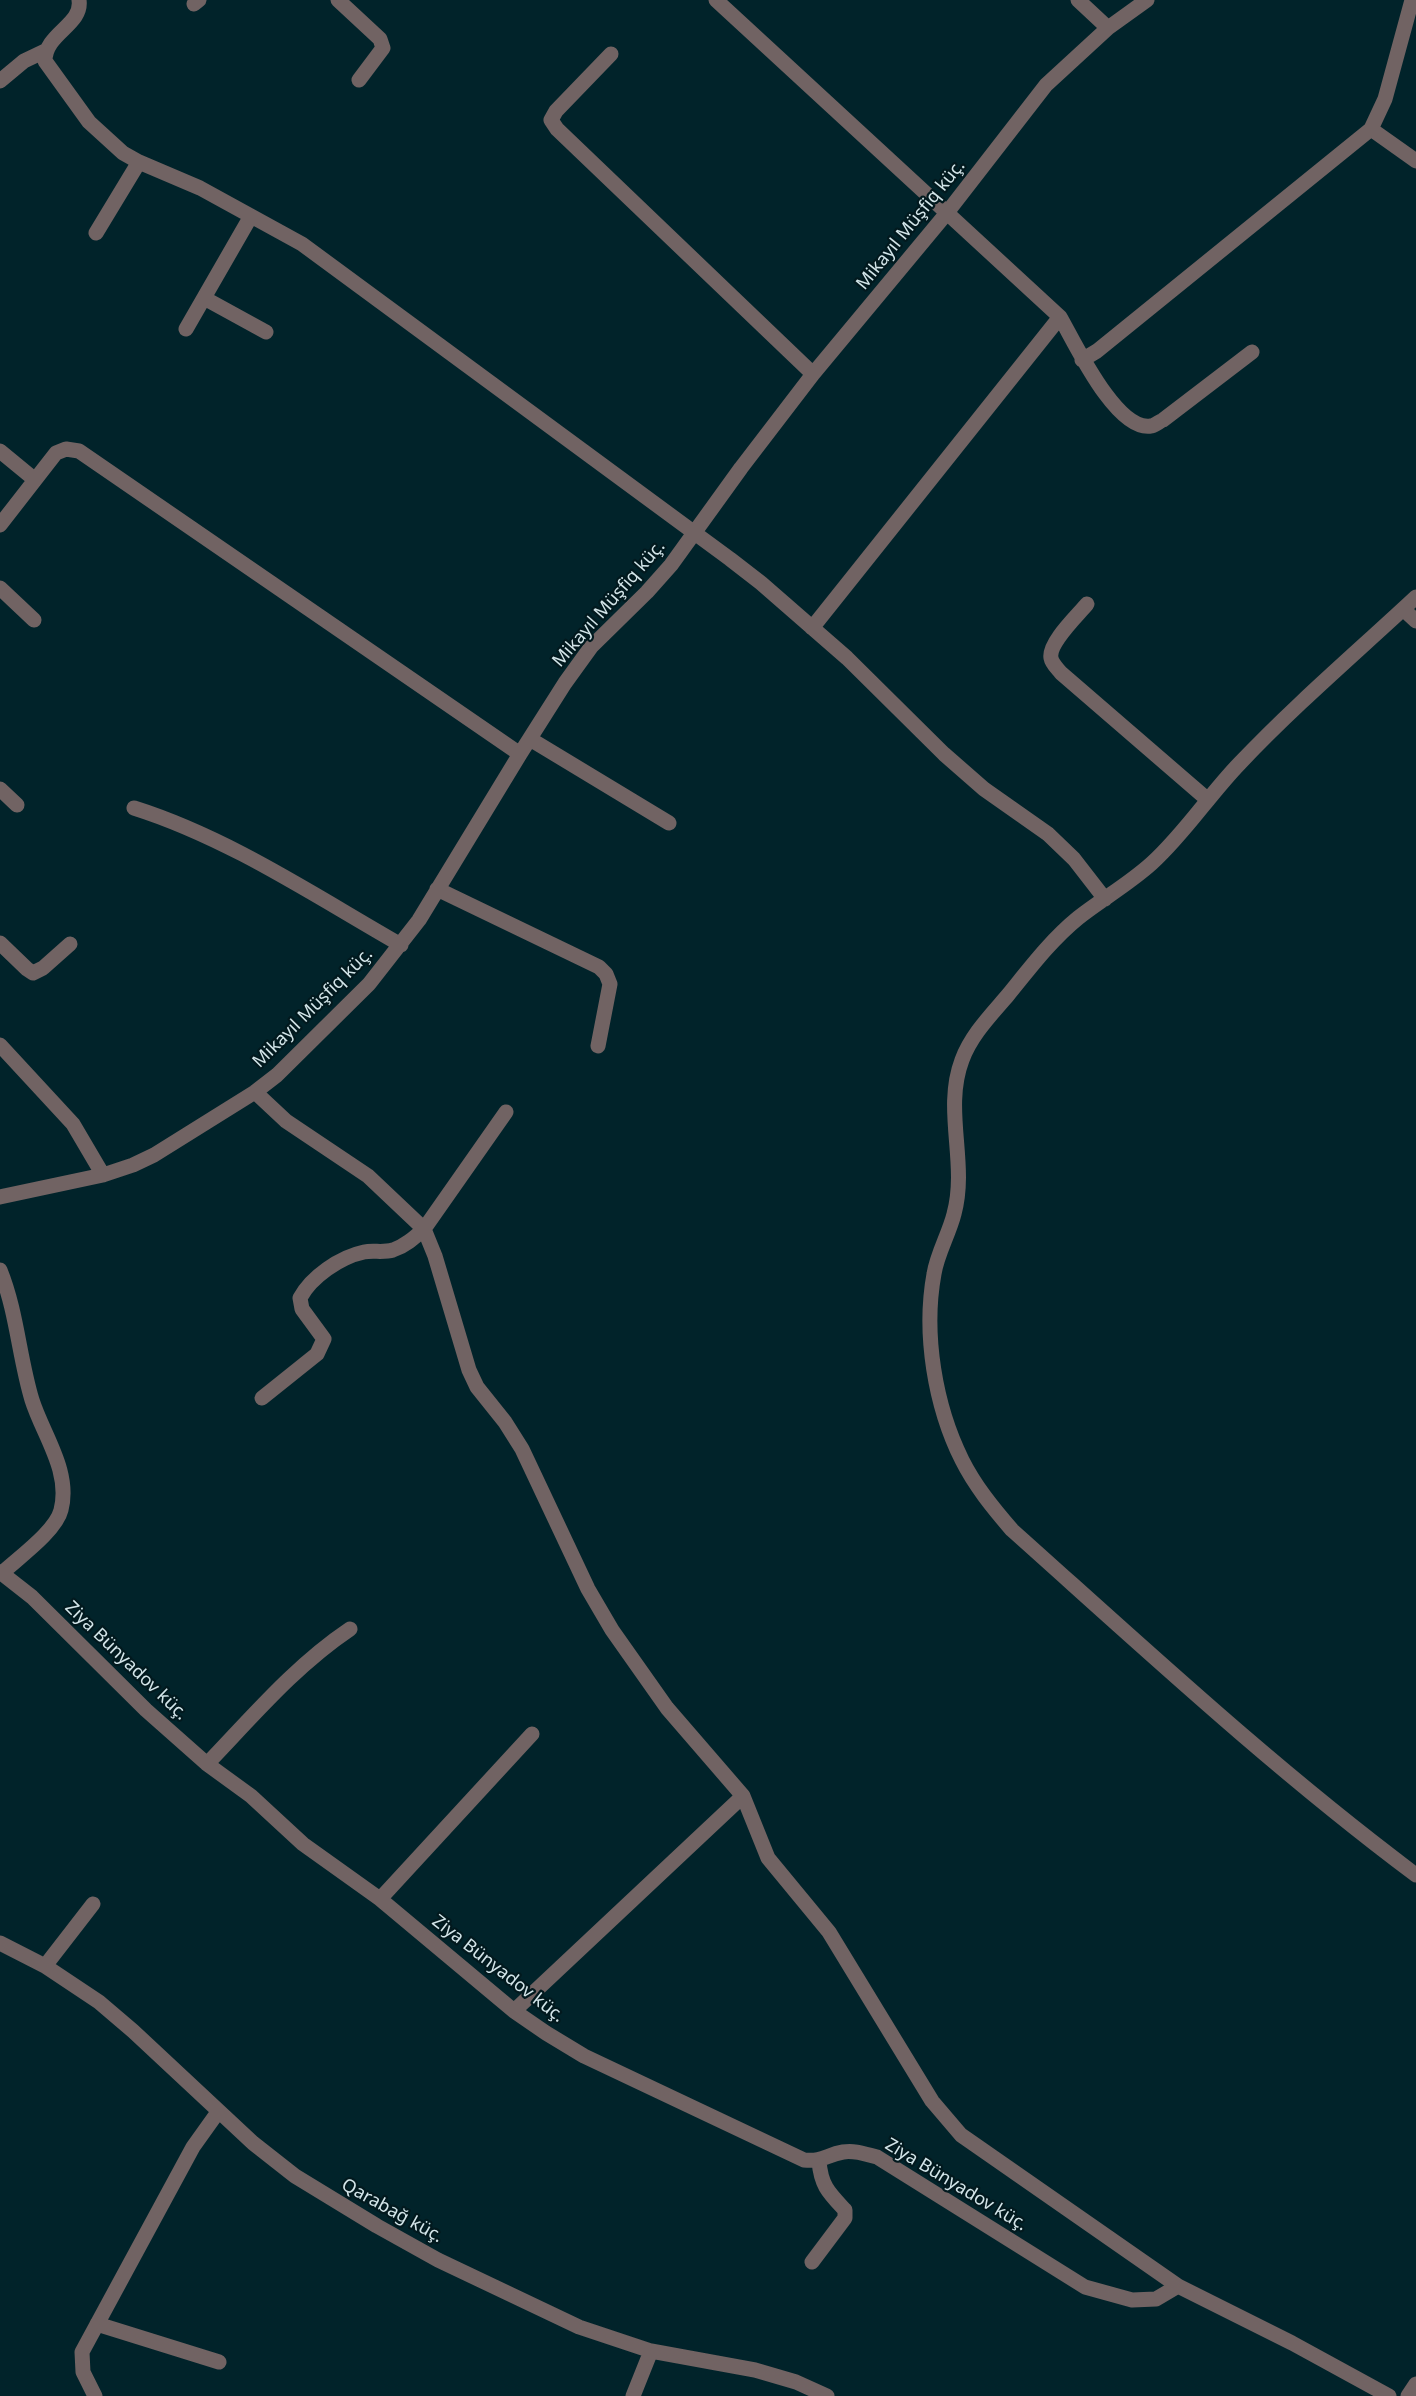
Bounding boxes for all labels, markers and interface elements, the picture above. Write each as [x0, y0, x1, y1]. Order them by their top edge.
street label: Mikayıl Müşfiq küç. [852, 156, 970, 294]
street label: Mikayıl Müşfiq küç. [548, 536, 670, 672]
street label: Mikayıl Müşfiq küç. [249, 944, 377, 1072]
street label: Ziya Bünyadov küç. [60, 1597, 192, 1725]
street label: Ziya Bünyadov küç. [428, 1911, 568, 2027]
street label: Ziya Bünyadov küç. [881, 2134, 1031, 2236]
street label: Qarabağ küç. [338, 2174, 446, 2248]

